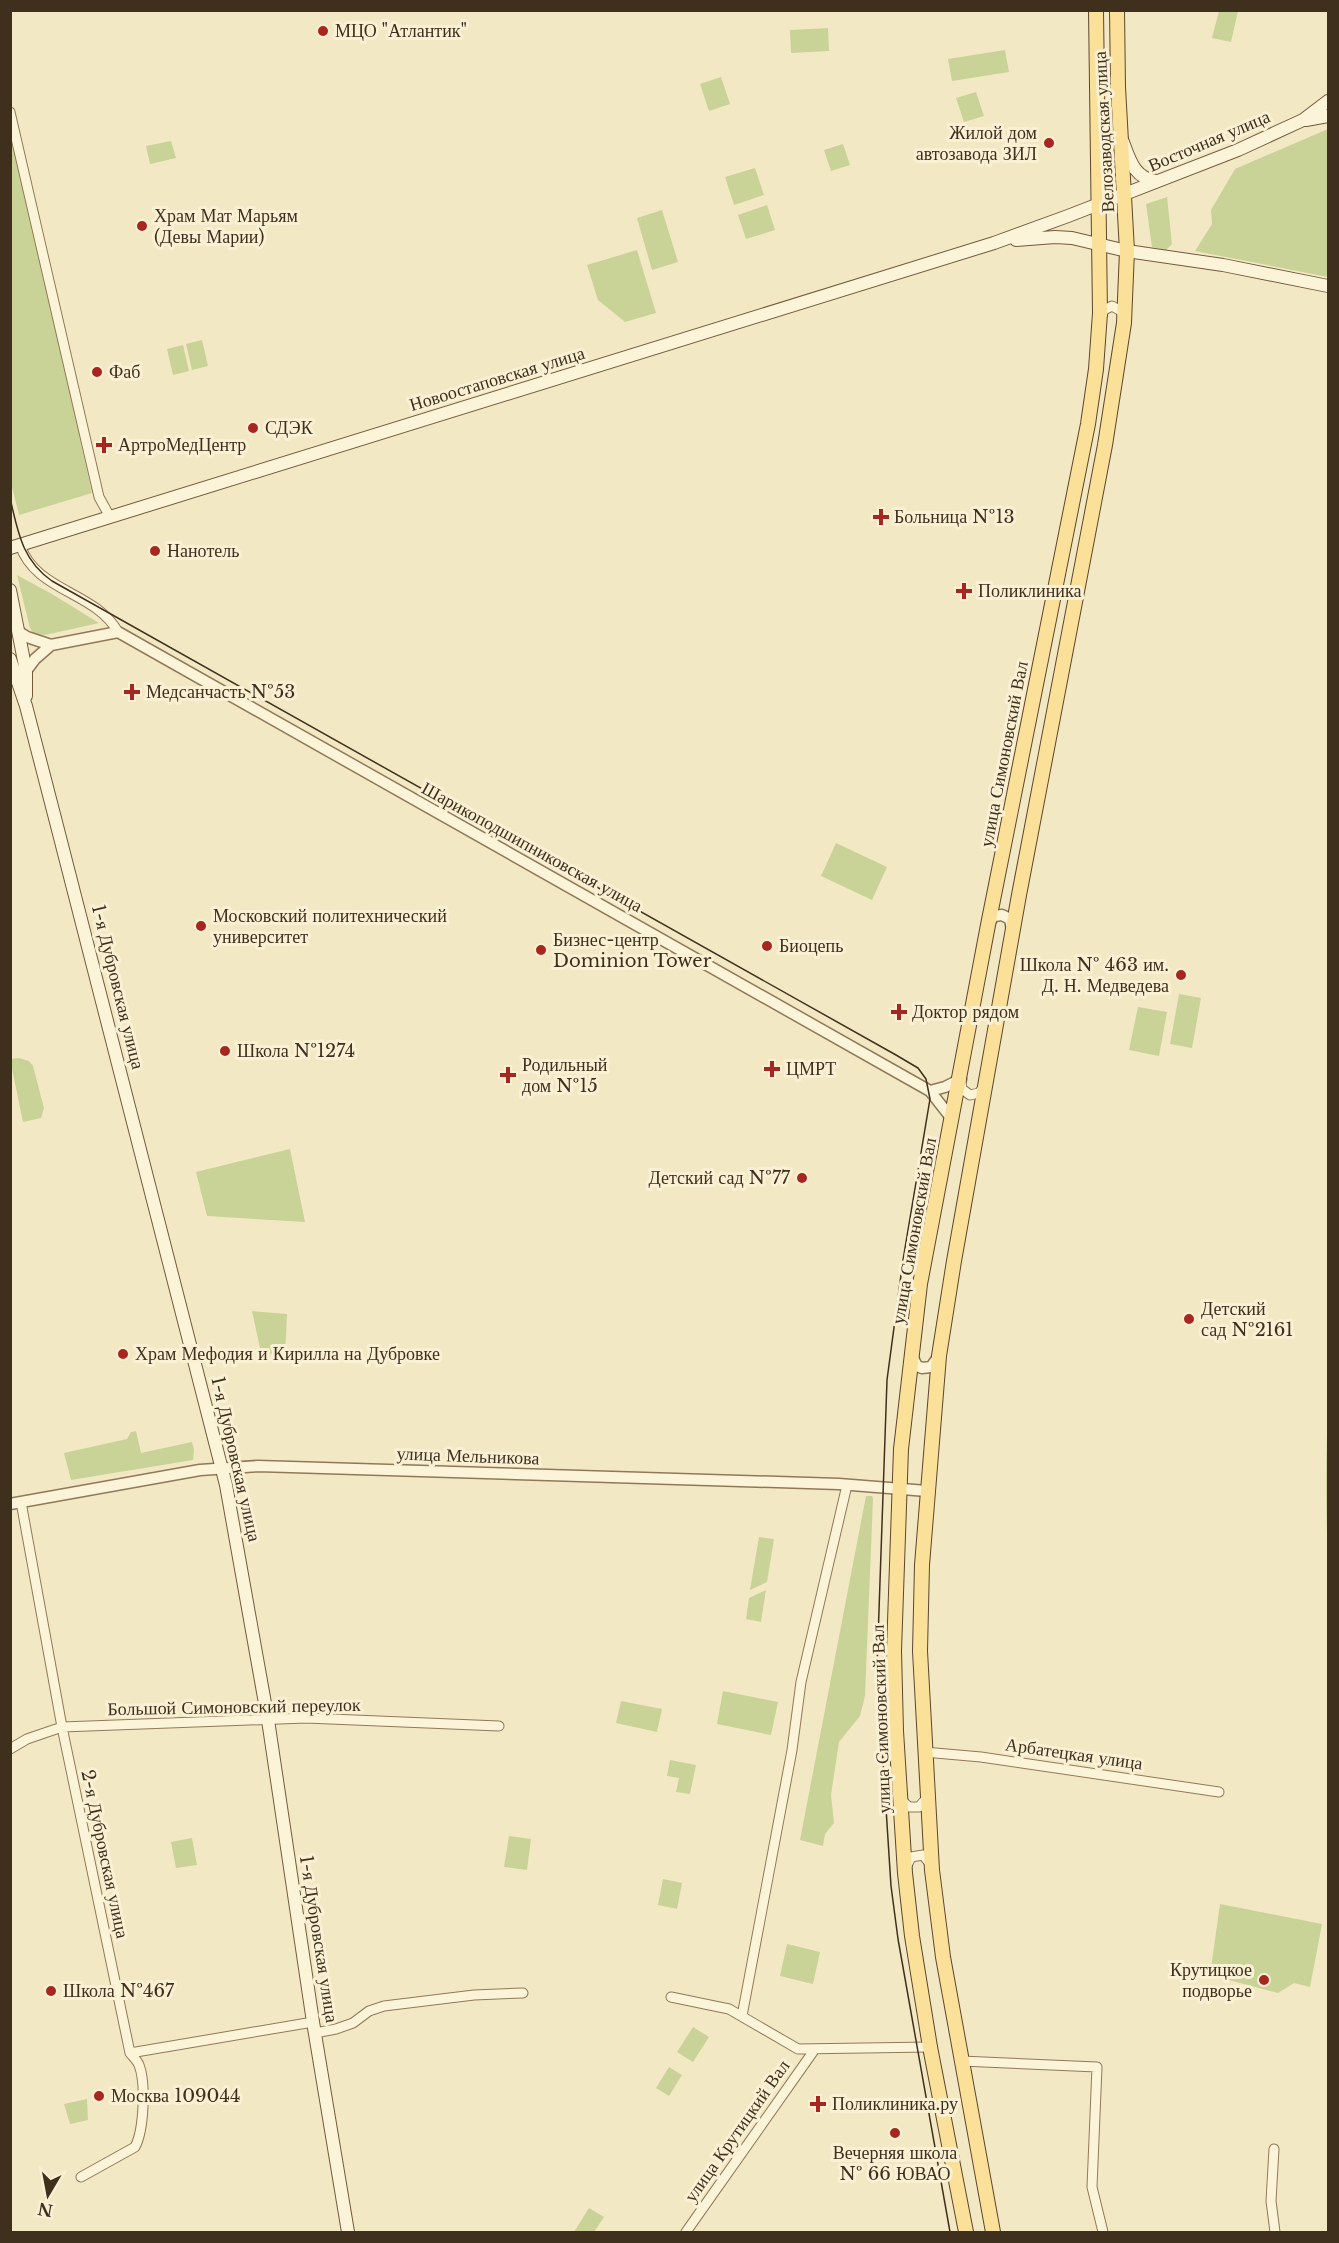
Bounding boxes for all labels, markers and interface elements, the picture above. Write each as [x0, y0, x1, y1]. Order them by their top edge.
place label: МЦО "Атлантик" [335, 20, 467, 42]
marker: МЦО "Атлантик" [316, 24, 330, 38]
street label: Велозаводская улица [1089, 51, 1119, 213]
street label: Восточная улица [1145, 105, 1273, 177]
place label: Жилой дом автозавода ЗИЛ [916, 122, 1037, 165]
marker: Жилой дом автозавода ЗИЛ [1042, 136, 1056, 150]
place label: Храм Мат Марьям (Девы Марии) [154, 205, 298, 248]
marker: Храм Мат Марьям (Девы Марии) [135, 219, 149, 233]
street label: Новоостаповская улица [407, 342, 587, 416]
place label: Фаб [109, 361, 140, 383]
marker: Фаб [90, 365, 104, 379]
place label: СДЭК [265, 417, 314, 439]
marker: СДЭК [246, 421, 260, 435]
place label: АртроМедЦентр [118, 434, 246, 456]
marker: АртроМедЦентр [95, 436, 113, 454]
place label: Больница №13 [894, 506, 1015, 528]
marker: Больница №13 [872, 508, 890, 526]
place label: Нанотель [167, 540, 239, 562]
marker: Нанотель [148, 544, 162, 558]
place label: Поликлиника [978, 580, 1081, 602]
marker: Поликлиника [955, 582, 973, 600]
street label: улица Симоновский Вал [975, 659, 1033, 849]
place label: Медсанчасть №53 [146, 681, 295, 703]
marker: Медсанчасть №53 [123, 683, 141, 701]
street label: Шарикоподшипниковская улица [418, 777, 646, 917]
street label: 1-я Дубровская улица [87, 902, 149, 1072]
place label: Московский политехнический университет [213, 905, 447, 948]
marker: Московский политехнический университет [194, 919, 208, 933]
place label: Бизнес-центр Dominion Tower [553, 929, 712, 972]
place label: Биоцепь [779, 935, 843, 957]
marker: Биоцепь [760, 939, 774, 953]
marker: Бизнес-центр Dominion Tower [534, 943, 548, 957]
place label: Школа № 463 им. Д. Н. Медведева [1020, 954, 1169, 997]
marker: Школа № 463 им. Д. Н. Медведева [1174, 968, 1188, 982]
place label: Доктор рядом [912, 1001, 1019, 1023]
marker: Доктор рядом [890, 1003, 908, 1021]
place label: Школа №1274 [237, 1040, 355, 1062]
marker: Школа №1274 [218, 1044, 232, 1058]
place label: Родильный дом №15 [522, 1054, 608, 1097]
place label: ЦМРТ [786, 1058, 836, 1080]
marker: ЦМРТ [763, 1060, 781, 1078]
marker: Родильный дом №15 [499, 1066, 517, 1084]
street label: улица Симоновский Вал [887, 1136, 941, 1326]
place label: Детский сад №77 [649, 1167, 791, 1189]
marker: Детский сад №77 [795, 1171, 809, 1185]
place label: Детский сад №2161 [1201, 1298, 1293, 1341]
marker: Детский сад №2161 [1182, 1312, 1196, 1326]
place label: Храм Мефодия и Кирилла на Дубровке [135, 1343, 440, 1365]
marker: Храм Мефодия и Кирилла на Дубровке [116, 1347, 130, 1361]
street label: 1-я Дубровская улица [206, 1374, 266, 1544]
street label: улица Мельникова [396, 1443, 540, 1469]
street label: улица Симоновский Вал [867, 1624, 895, 1814]
street label: Большой Симоновский переулок [107, 1694, 361, 1720]
street label: Арбатецкая улица [1004, 1733, 1144, 1775]
street label: 2-я Дубровская улица [76, 1768, 134, 1940]
street label: 1-я Дубровская улица [295, 1854, 343, 2024]
place label: Крутицкое подворье [1170, 1959, 1252, 2002]
marker: Крутицкое подворье [1257, 1973, 1271, 1987]
place label: Школа №467 [63, 1980, 175, 2002]
marker: Школа №467 [44, 1984, 58, 1998]
street label: улица Крутицкий Вал [680, 2056, 794, 2206]
place label: Москва 109044 [111, 2085, 241, 2107]
marker: Москва 109044 [92, 2089, 106, 2103]
place label: Поликлиника.ру [832, 2093, 958, 2115]
marker: Поликлиника.ру [809, 2095, 827, 2113]
marker: Вечерняя школа № 66 ЮВАО [888, 2126, 902, 2140]
place label: Вечерняя школа № 66 ЮВАО [833, 2142, 957, 2185]
north arrow [18, 2165, 78, 2225]
text: N [36, 2199, 55, 2221]

